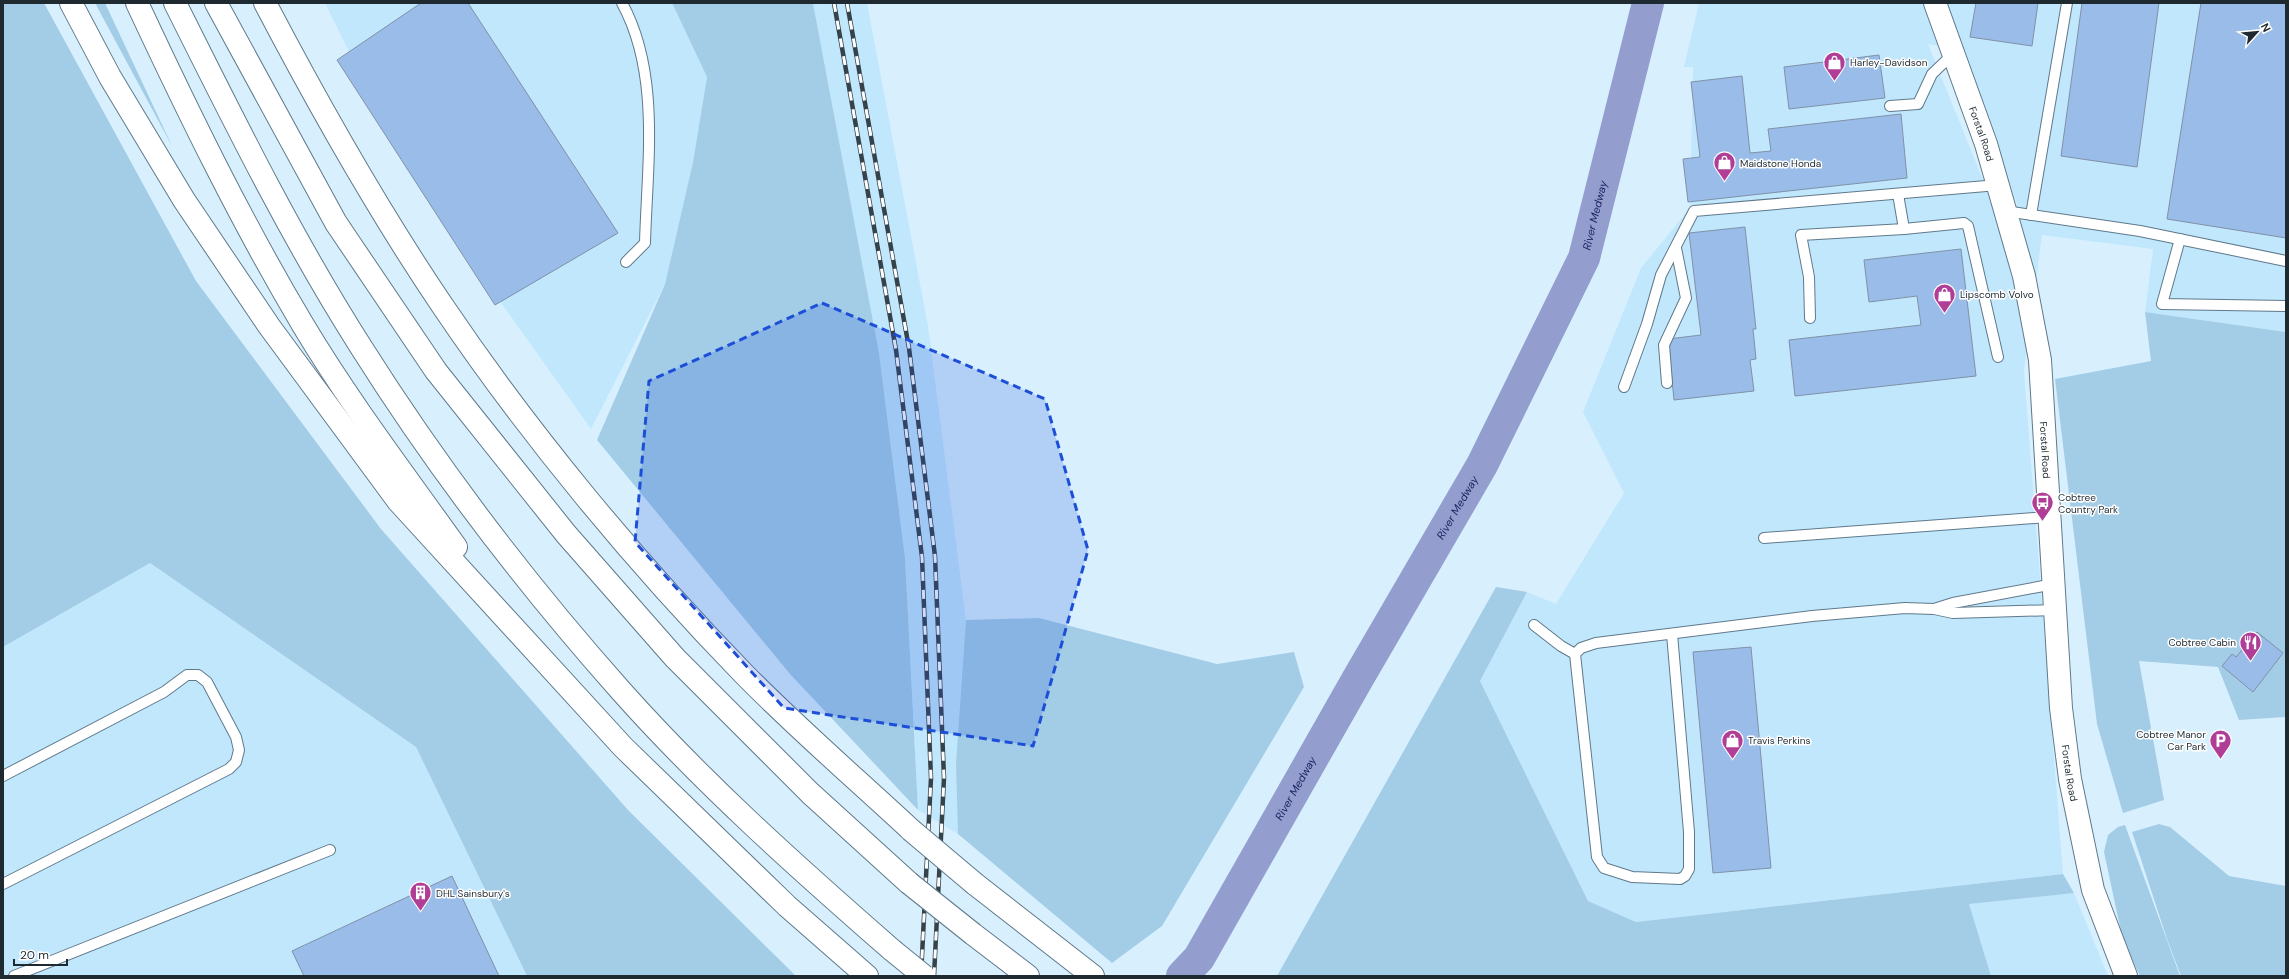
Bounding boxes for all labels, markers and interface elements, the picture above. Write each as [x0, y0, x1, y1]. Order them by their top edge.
north arrow [2237, 12, 2277, 52]
text: N [2258, 21, 2274, 34]
shop icon: Harley-Davidson [1821, 49, 1847, 82]
place label: Harley-Davidson [1850, 56, 1928, 69]
street label: Forstal Road [1966, 105, 1997, 163]
shop icon: Maidstone Honda [1712, 150, 1738, 183]
place label: Maidstone Honda [1740, 157, 1821, 170]
water label: River Medway [1579, 178, 1610, 252]
shop icon: Lipscomb Volvo [1931, 281, 1957, 314]
place label: Lipscomb Volvo [1960, 288, 2034, 301]
street label: Forstal Road [2037, 421, 2053, 479]
water label: River Medway [1433, 473, 1482, 542]
bus stop icon: Cobtree Country Park [2030, 490, 2056, 523]
place label: Cobtree Country Park [2058, 491, 2118, 516]
restaurant icon: Cobtree Cabin [2238, 629, 2264, 662]
place label: Cobtree Cabin [2168, 636, 2236, 649]
shop icon: Travis Perkins [1719, 727, 1745, 760]
parking icon: Cobtree Manor Car Park [2208, 727, 2234, 760]
place label: Cobtree Manor Car Park [2136, 728, 2206, 753]
place label: Travis Perkins [1748, 734, 1810, 747]
street label: Forstal Road [2059, 744, 2080, 803]
water label: River Medway [1272, 753, 1320, 823]
building icon: DHL Sainsbury's [408, 880, 434, 913]
place label: DHL Sainsbury's [436, 887, 510, 900]
scale bar [14, 941, 67, 967]
text: 20 m [20, 947, 49, 963]

